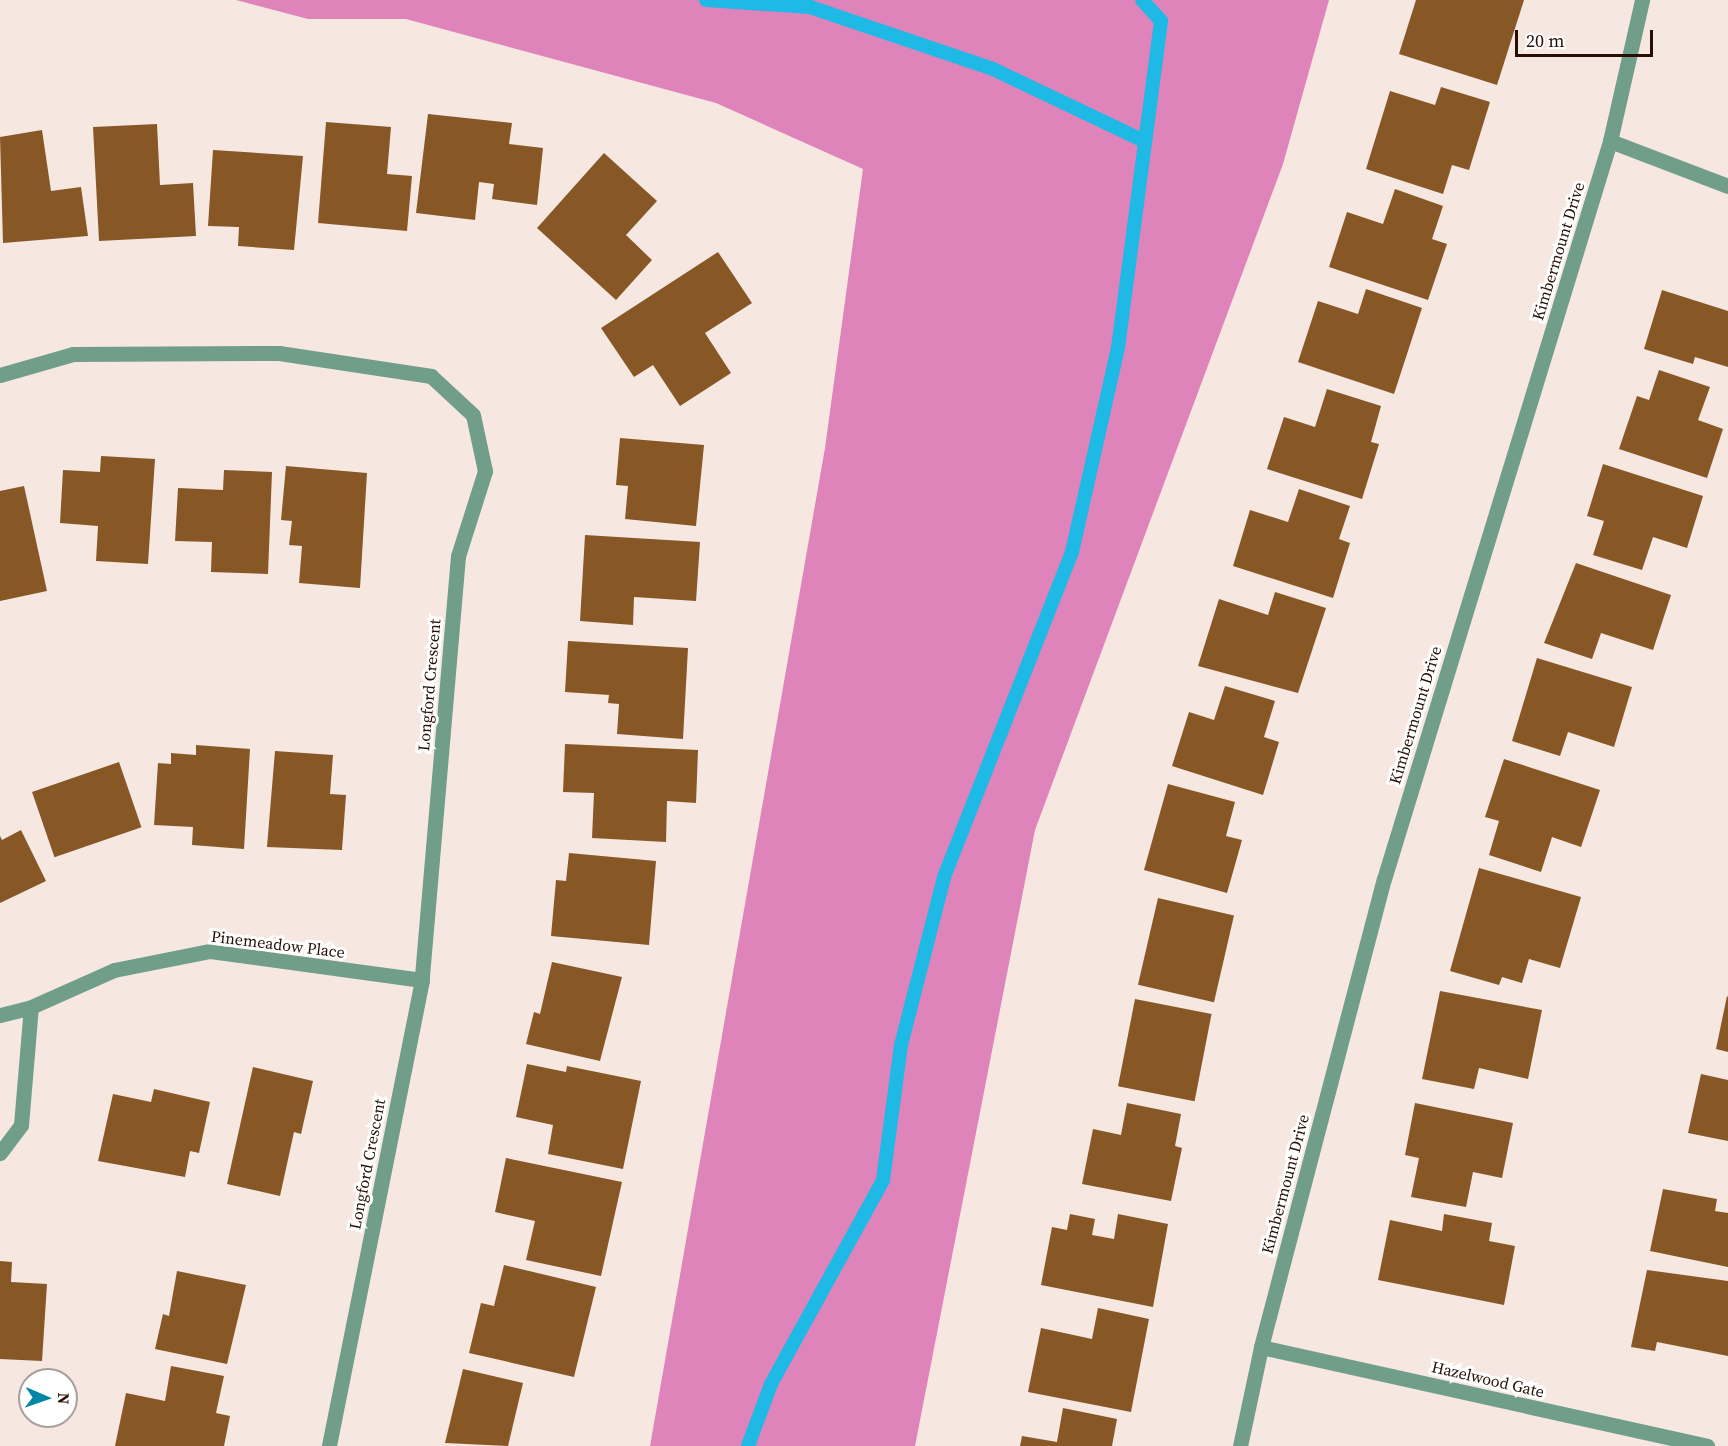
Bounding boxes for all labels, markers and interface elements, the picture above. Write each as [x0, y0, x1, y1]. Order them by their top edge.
scale bar [1518, 18, 1656, 56]
text: 20 m [1526, 28, 1564, 53]
street label: Kimbermount Drive [1528, 180, 1588, 322]
street label: Longford Crescent [414, 618, 444, 752]
street label: Kimbermount Drive [1385, 644, 1445, 786]
street label: Pinemeadow Place [210, 926, 346, 962]
street label: Longford Crescent [345, 1097, 389, 1231]
street label: Kimbermount Drive [1257, 1112, 1313, 1256]
street label: Hazelwood Gate [1430, 1357, 1546, 1401]
north arrow [18, 1368, 78, 1428]
text: N [53, 1392, 75, 1405]

